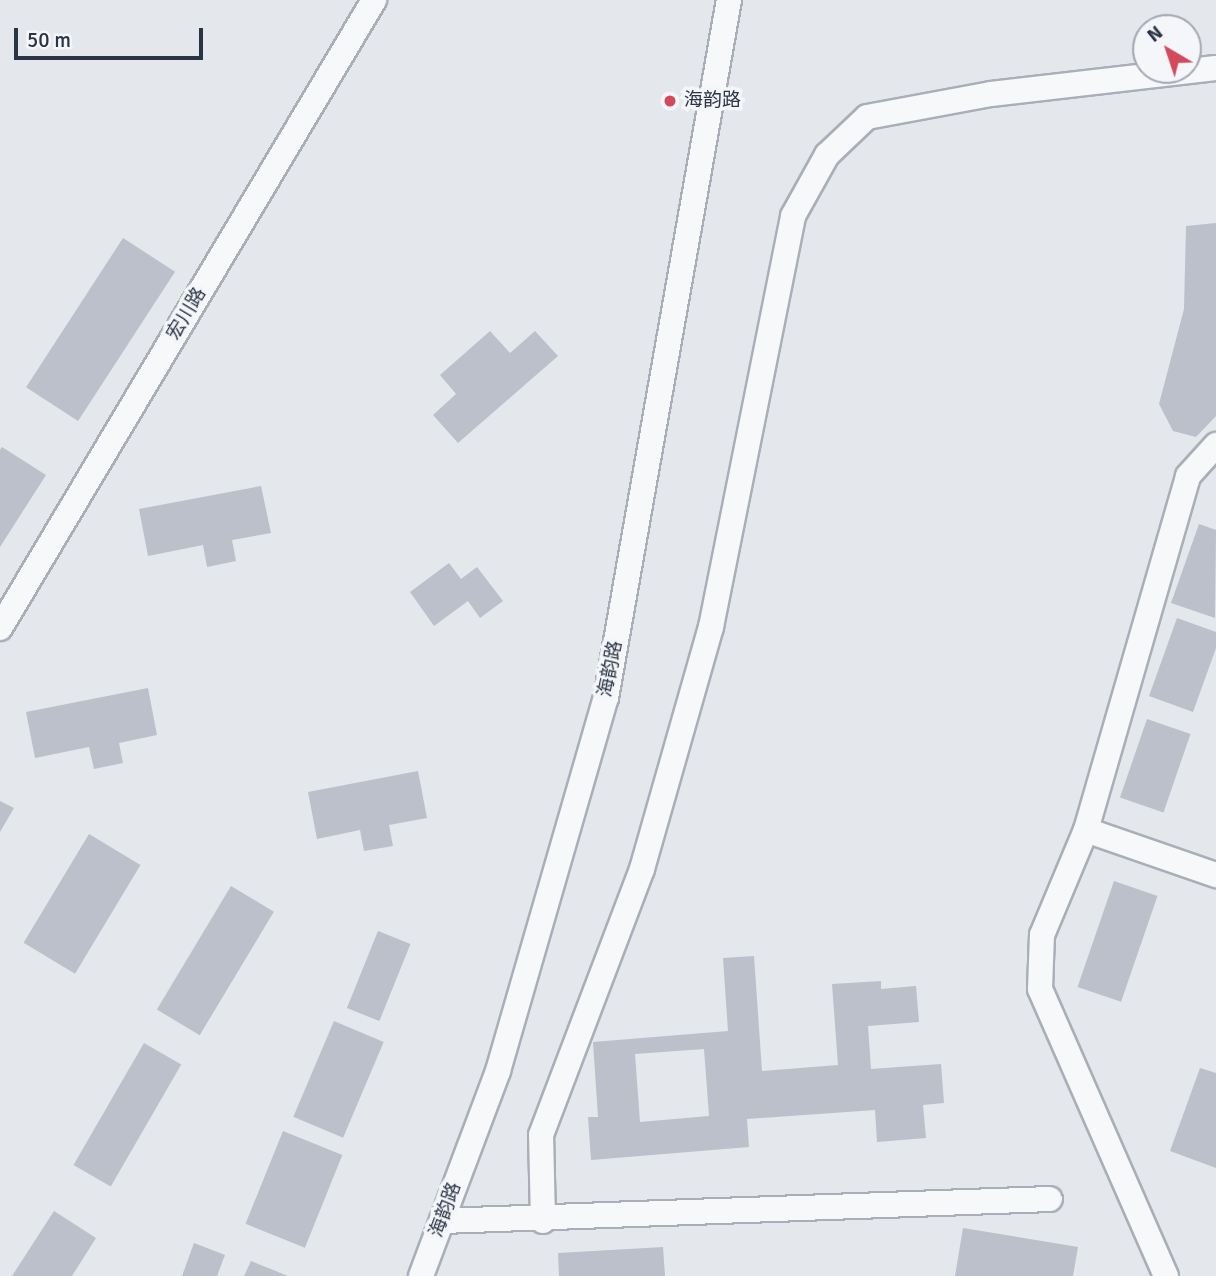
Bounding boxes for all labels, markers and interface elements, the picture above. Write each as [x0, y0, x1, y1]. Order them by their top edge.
scale bar [18, 14, 206, 58]
north arrow [1132, 14, 1202, 84]
text: N [1142, 21, 1168, 48]
text: 50 m [27, 27, 71, 53]
place label: 海韵路 [684, 90, 741, 112]
marker: 海韵路 [662, 93, 678, 109]
street label: 宏川路 [163, 284, 211, 344]
street label: 海韵路 [594, 639, 628, 699]
street label: 海韵路 [426, 1179, 466, 1241]

